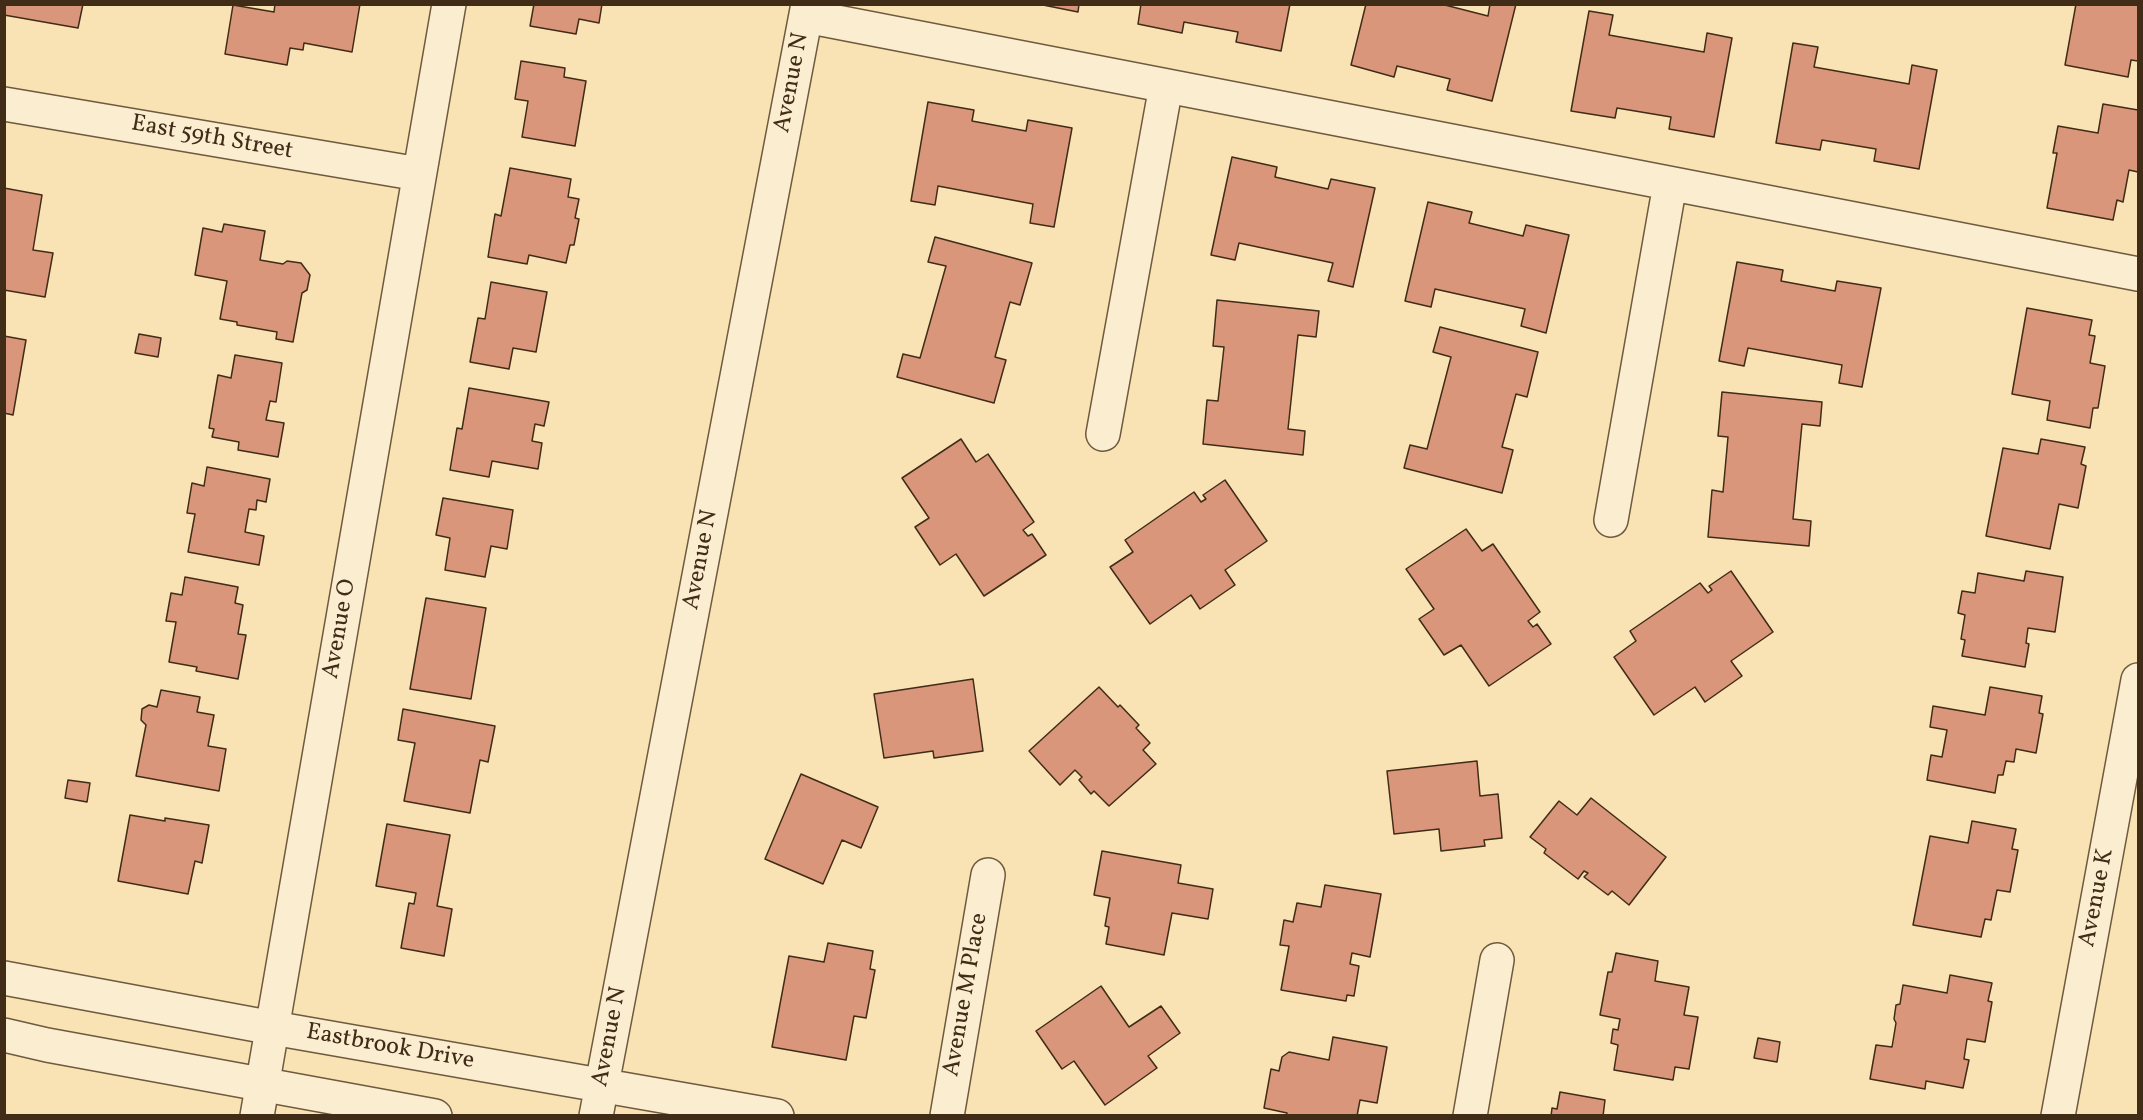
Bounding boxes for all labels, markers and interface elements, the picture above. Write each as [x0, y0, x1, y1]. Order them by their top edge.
street label: Avenue N [769, 31, 817, 135]
street label: East 59th Street [129, 111, 295, 167]
street label: Avenue N [678, 508, 726, 612]
street label: Avenue O [318, 577, 364, 681]
street label: Avenue K [2074, 846, 2122, 950]
street label: Avenue M Place [938, 911, 996, 1079]
street label: Avenue N [587, 985, 635, 1089]
street label: Eastbrook Drive [304, 1019, 476, 1077]

